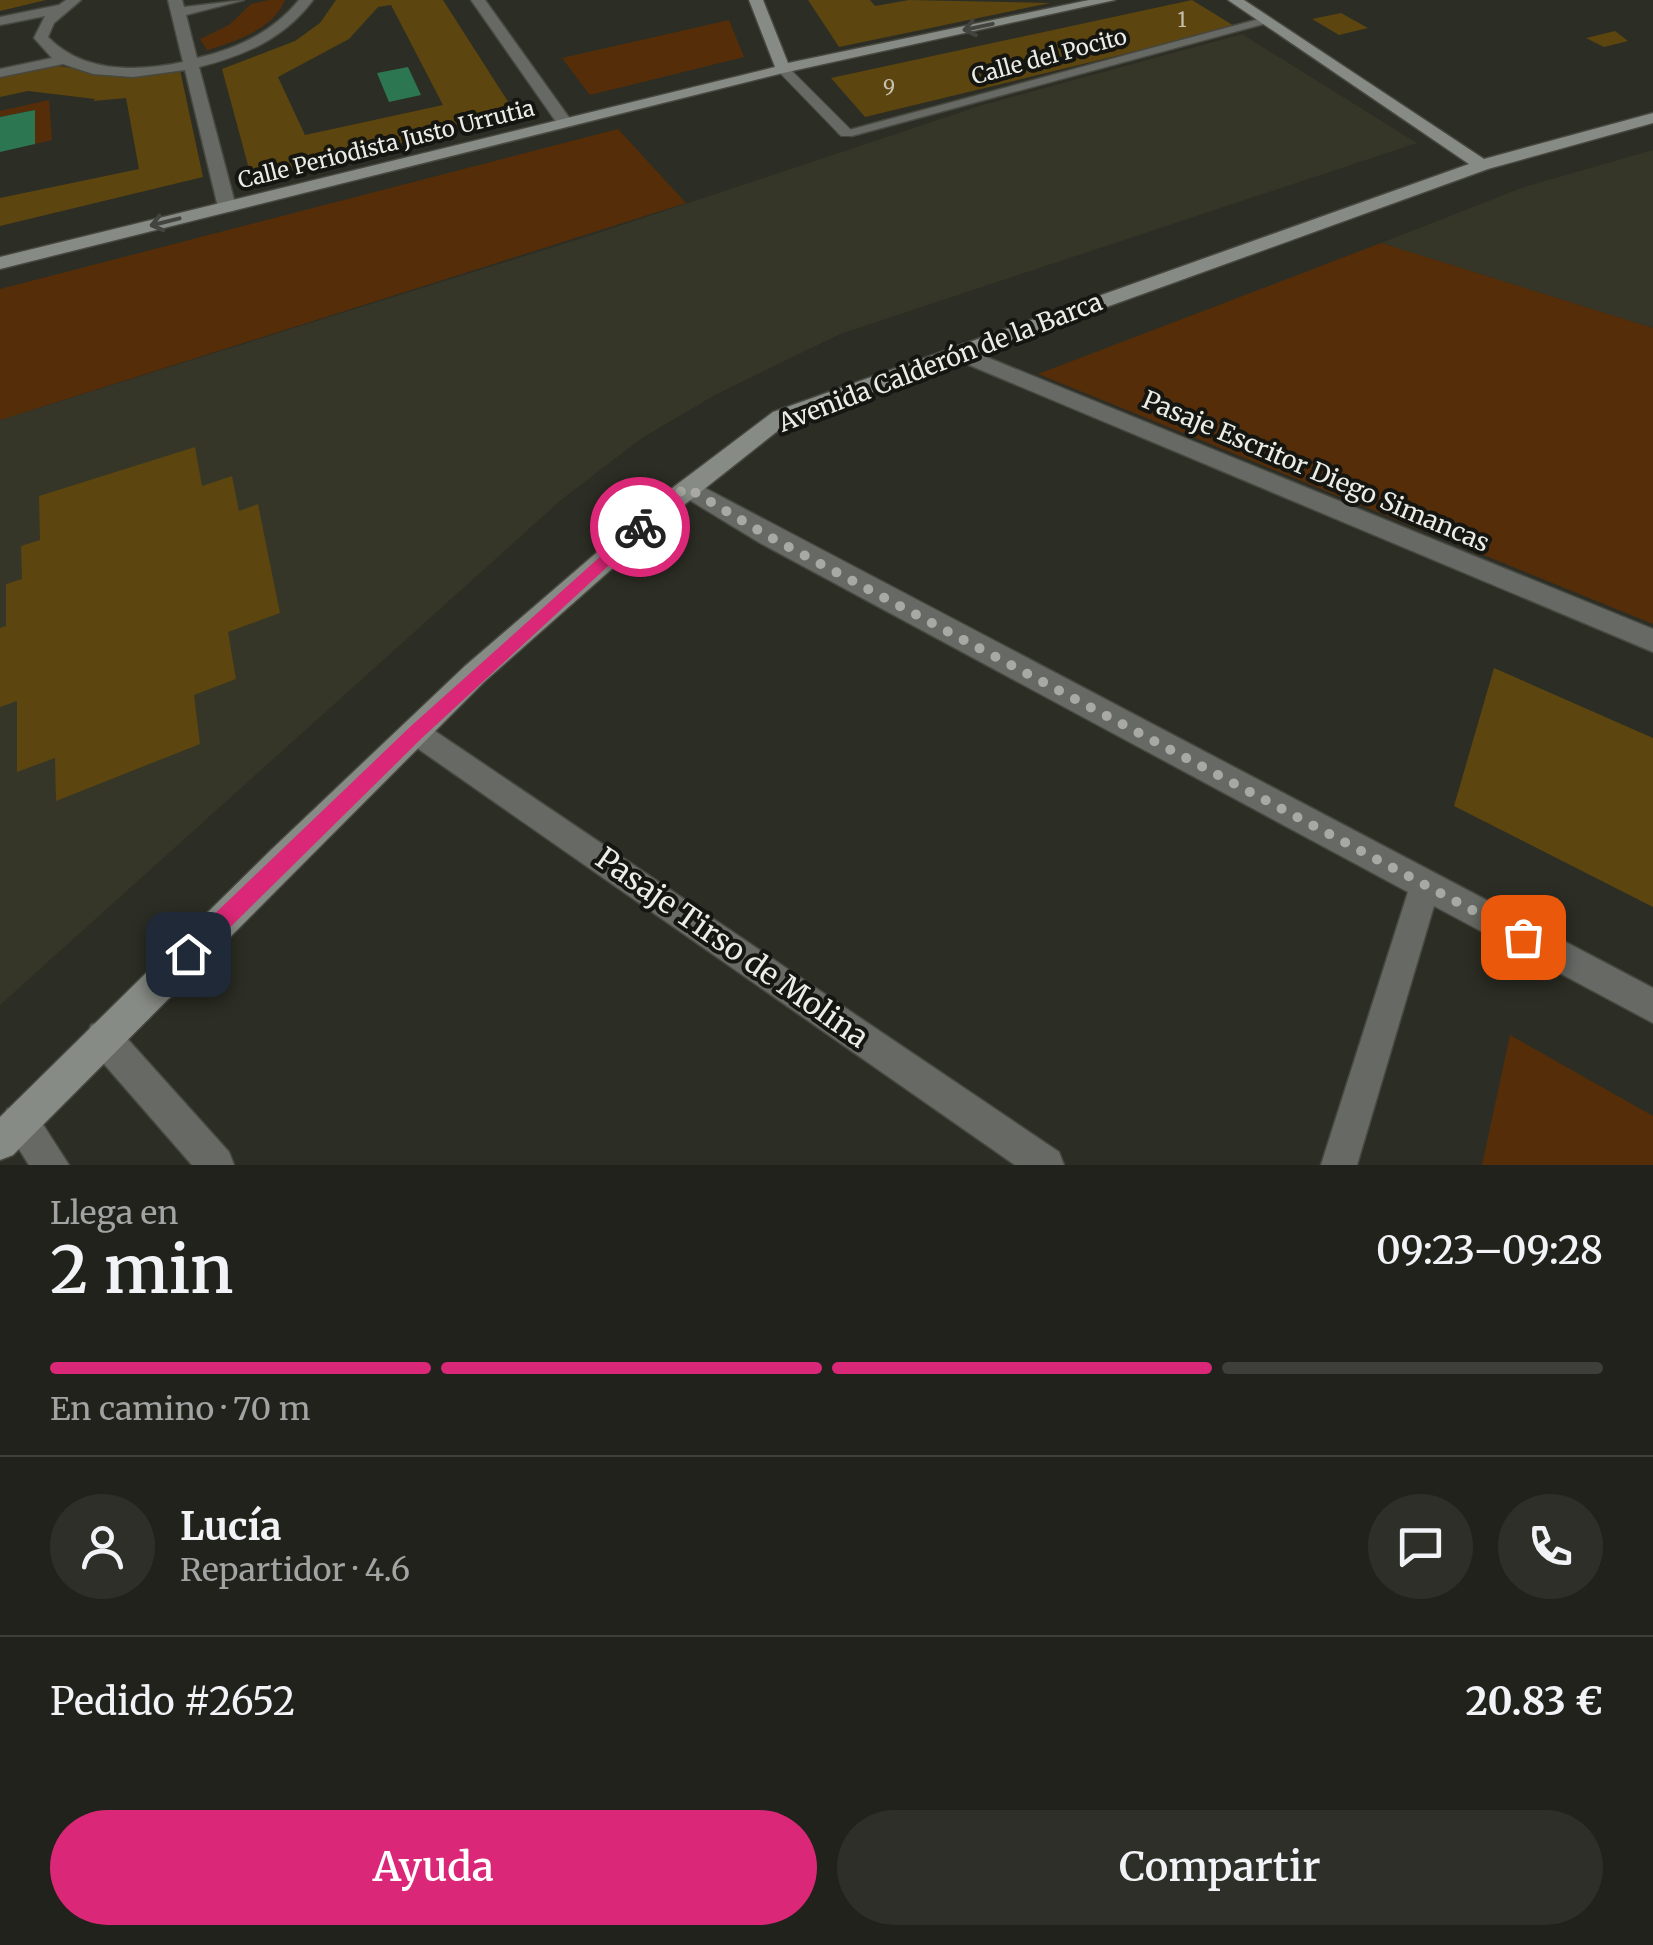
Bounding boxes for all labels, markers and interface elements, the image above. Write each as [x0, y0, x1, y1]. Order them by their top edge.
house number: 1 [1177, 7, 1187, 32]
one-way arrow [963, 19, 995, 38]
street label: Calle del Pocito [968, 22, 1130, 90]
house number: 9 [883, 75, 895, 100]
street label: Calle Periodista Justo Urrutia [235, 94, 537, 194]
one-way arrow [150, 214, 181, 233]
street label: Avenida Calderón de la Barca [772, 285, 1107, 439]
street label: Pasaje Escritor Diego Simancas [1138, 383, 1494, 559]
courier [590, 477, 690, 577]
icon: bike [613, 500, 668, 555]
street label: Pasaje Tirso de Molina [589, 839, 876, 1056]
pin [1481, 895, 1566, 980]
icon: bag [1496, 910, 1551, 965]
pin [146, 912, 231, 997]
icon: home [161, 927, 216, 982]
text: Llega en [50, 1193, 178, 1233]
text: 09:23–09:28 [1376, 1227, 1603, 1274]
text: 2 min [50, 1229, 234, 1311]
text: En camino · 70 m [50, 1389, 310, 1429]
button: person [50, 1494, 155, 1599]
button: chat [1368, 1494, 1473, 1599]
button: phone [1498, 1494, 1603, 1599]
text: Lucía [180, 1503, 282, 1550]
text: Repartidor · 4.6 [180, 1550, 410, 1590]
text: Pedido #2652 [50, 1678, 295, 1725]
text: 20.83 € [1466, 1678, 1603, 1725]
button: Ayuda [50, 1810, 817, 1925]
button: Compartir [837, 1810, 1603, 1925]

